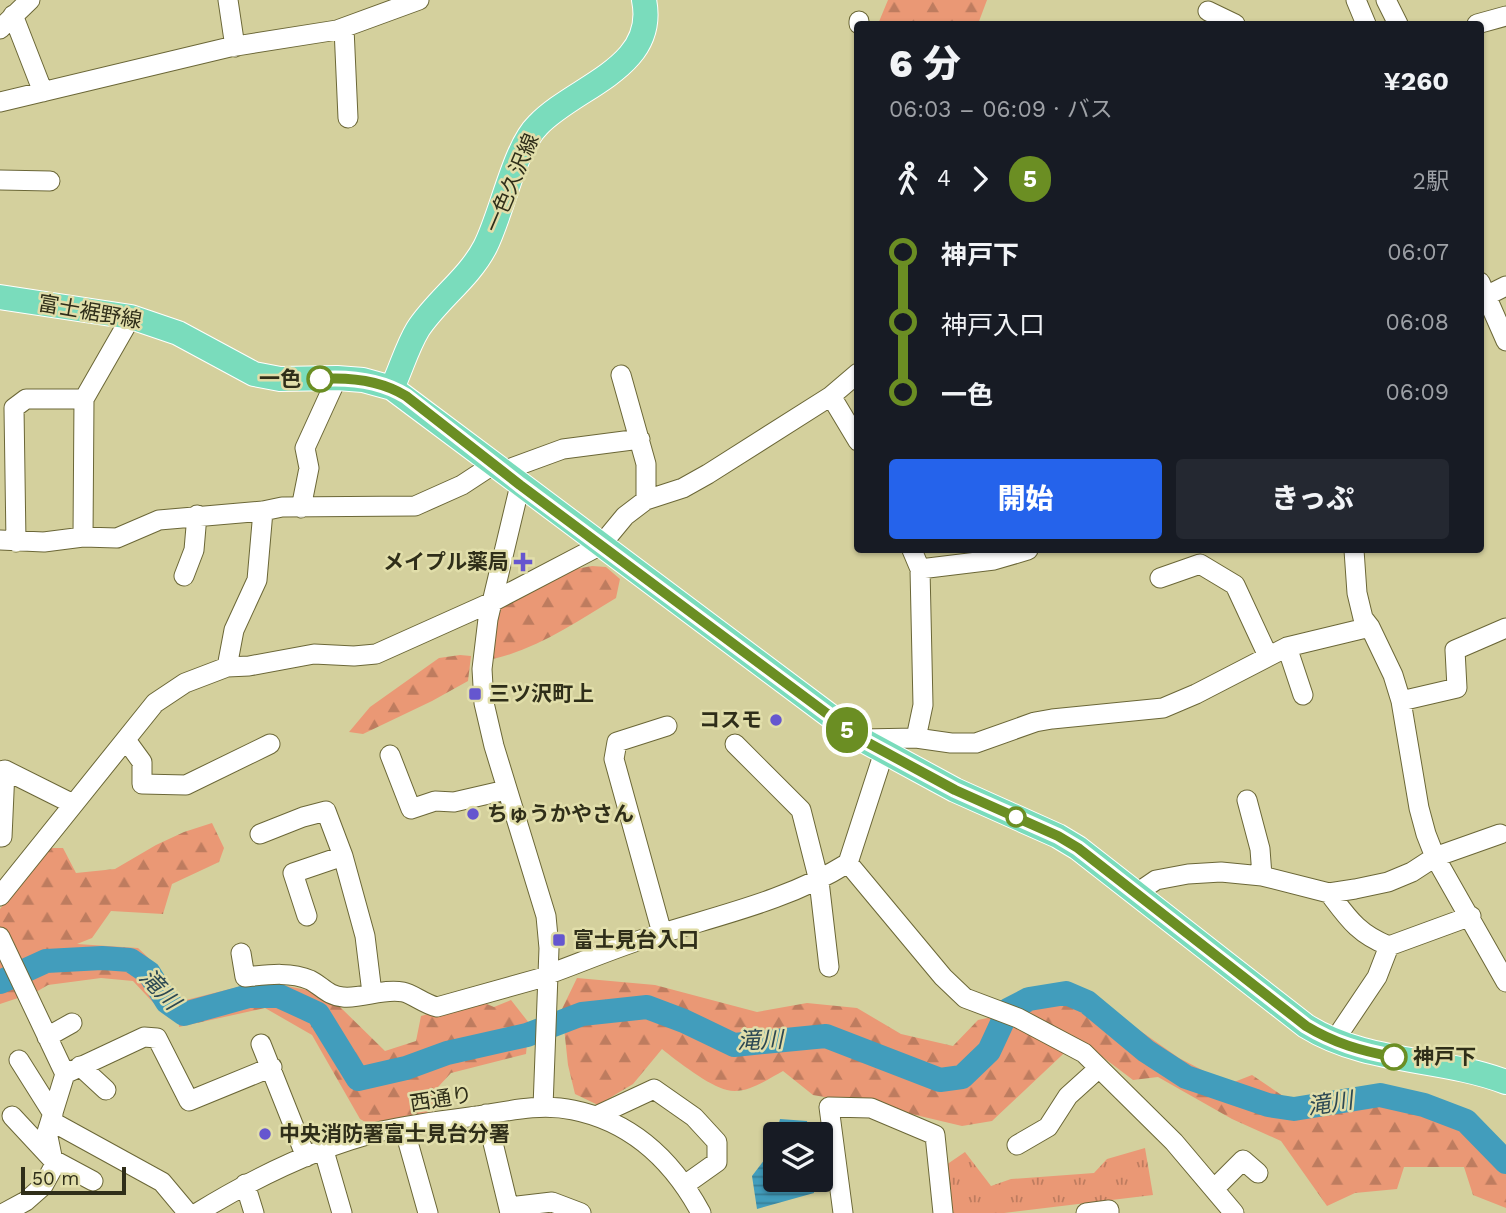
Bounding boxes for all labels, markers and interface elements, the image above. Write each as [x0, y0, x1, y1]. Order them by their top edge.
text: 6 分 [889, 42, 961, 86]
text: ¥260 [1383, 66, 1449, 96]
text: 06:03 – 06:09 · バス [889, 96, 1113, 123]
street label: 一色久沢線 [480, 130, 544, 236]
icon: walk [889, 160, 927, 198]
icon: forward [961, 160, 999, 198]
text: 4 [937, 165, 951, 192]
text: 5 [1023, 165, 1037, 193]
text: 2駅 [1413, 168, 1449, 195]
text: 06:07 [1387, 239, 1449, 266]
text: 神戸下 [941, 240, 1019, 270]
street label: 富士裾野線 [36, 290, 144, 333]
text: 06:08 [1385, 309, 1449, 336]
text: 神戸入口 [941, 310, 1045, 340]
place label: 一色 [259, 366, 301, 391]
marker: 一色 [307, 366, 333, 392]
text: 06:09 [1385, 379, 1449, 406]
text: 一色 [941, 380, 993, 410]
button: 開始 [889, 459, 1162, 539]
button: きっぷ [1176, 459, 1449, 539]
place label: メイプル薬局 [383, 549, 509, 574]
marker: メイプル薬局 [515, 554, 531, 570]
place label: 三ツ沢町上 [489, 681, 594, 706]
marker: 三ツ沢町上 [467, 686, 483, 702]
place label: コスモ [699, 707, 762, 732]
line badge: 5 [824, 707, 870, 753]
marker: コスモ [768, 712, 784, 728]
text: 5 [840, 716, 854, 744]
place label: ちゅうかやさん [487, 801, 634, 826]
marker: ちゅうかやさん [465, 806, 481, 822]
unlabelled marker [1006, 807, 1026, 827]
place label: 富士見台入口 [573, 927, 699, 952]
marker: 富士見台入口 [551, 932, 567, 948]
water label: 滝川 [134, 963, 187, 1017]
water label: 滝川 [737, 1026, 786, 1055]
marker: 神戸下 [1381, 1044, 1407, 1070]
place label: 神戸下 [1413, 1044, 1476, 1069]
street label: 西通り [408, 1081, 474, 1116]
water label: 滝川 [1305, 1086, 1358, 1120]
place label: 中央消防署富士見台分署 [279, 1121, 510, 1146]
map controls [763, 1122, 833, 1192]
button: layers [763, 1122, 833, 1192]
marker: 中央消防署富士見台分署 [257, 1126, 273, 1142]
scale bar [21, 1164, 126, 1196]
text: 50 m [32, 1167, 79, 1190]

